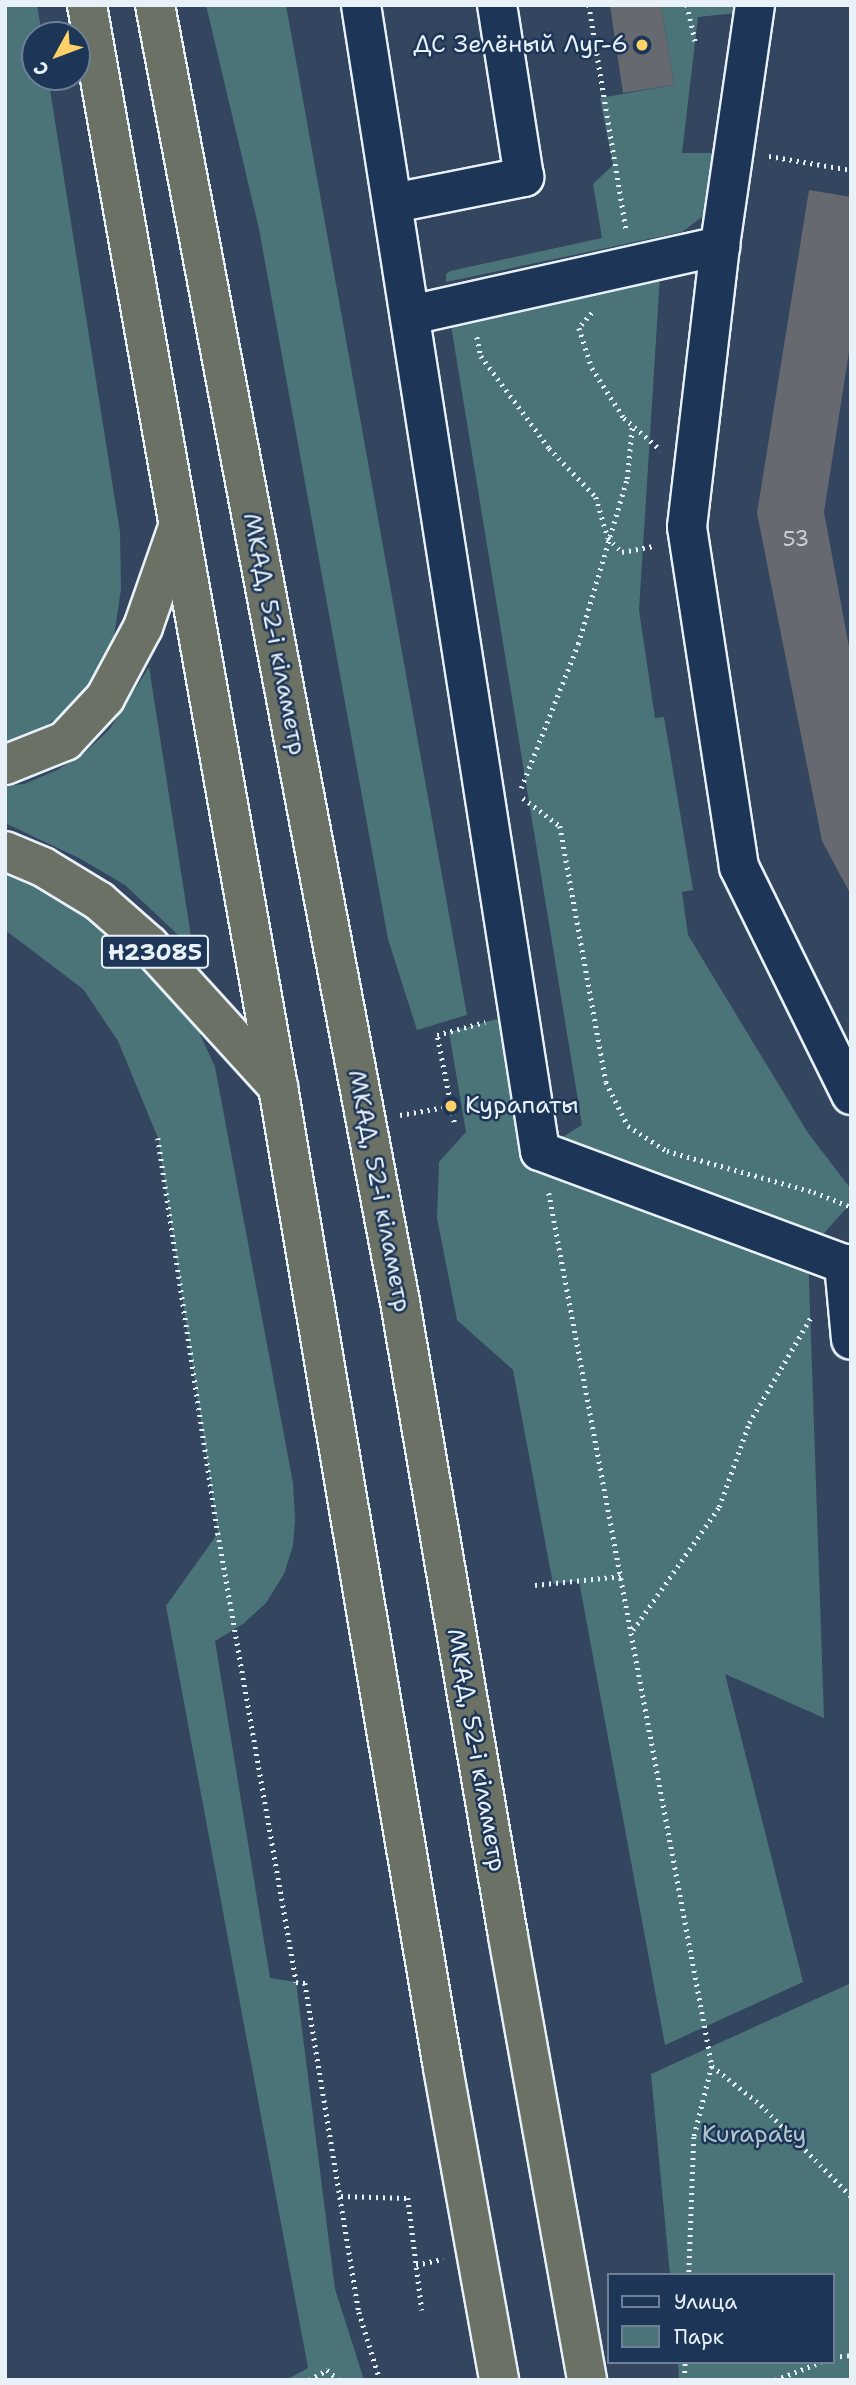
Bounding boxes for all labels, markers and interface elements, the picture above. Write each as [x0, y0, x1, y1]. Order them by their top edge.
north arrow [21, 21, 91, 91]
place label: ДС Зелёный Луг-6 [413, 31, 628, 59]
marker: ДС Зелёный Луг-6 [634, 37, 650, 53]
text: С [28, 56, 55, 81]
street label: МКАД, 52-і кіламетр [236, 510, 312, 758]
house number: 53 [783, 526, 809, 552]
road number: Н23085 [101, 932, 209, 972]
street label: МКАД, 52-і кіламетр [341, 1067, 417, 1315]
place label: Курапаты [465, 1092, 579, 1120]
marker: Курапаты [443, 1098, 459, 1114]
street label: МКАД, 52-і кіламетр [440, 1626, 512, 1874]
park label: Kurapaty [702, 2121, 806, 2149]
legend [608, 2273, 835, 2364]
text: Улица [674, 2288, 737, 2316]
text: Парк [674, 2323, 724, 2351]

